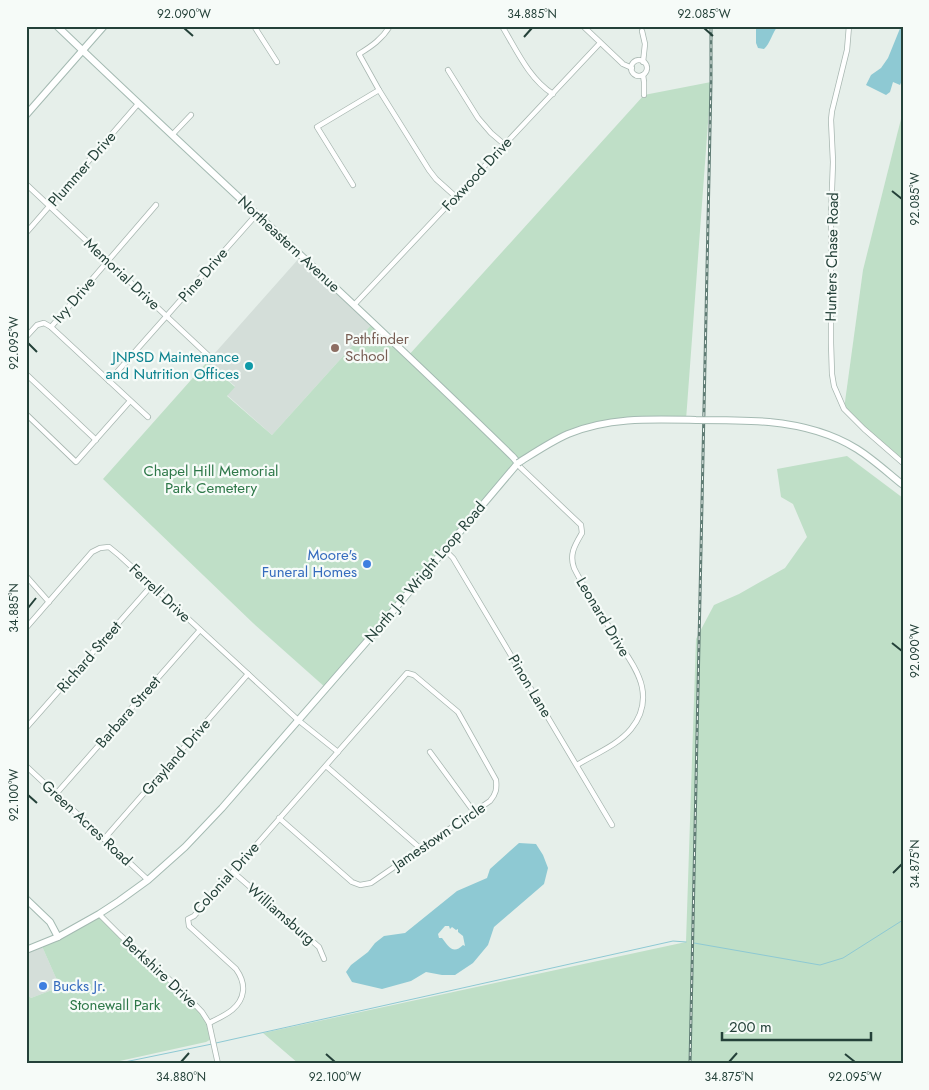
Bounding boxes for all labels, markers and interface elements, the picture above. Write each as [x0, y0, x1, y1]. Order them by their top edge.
text: 92.090°W [157, 5, 211, 23]
text: 34.885°N [507, 5, 557, 23]
text: 92.085°W [677, 5, 731, 23]
street label: Plummer Drive [43, 126, 121, 212]
street label: Foxwood Drive [437, 132, 517, 216]
text: 92.085°W [906, 172, 924, 226]
street label: Northeastern Avenue [233, 191, 345, 298]
street label: Hunters Chase Road [820, 192, 844, 322]
street label: Memorial Drive [79, 233, 165, 315]
street label: Pine Drive [173, 243, 233, 307]
street label: Ivy Drive [48, 272, 101, 328]
text: 92.095°W [5, 316, 23, 370]
place label: Pathfinder School [345, 328, 410, 367]
marker: Pathfinder School [329, 342, 341, 354]
place label: JNPSD Maintenance and Nutrition Offices [105, 346, 239, 385]
marker: JNPSD Maintenance and Nutrition Offices [243, 360, 255, 372]
park label: Chapel Hill Memorial Park Cemetery [143, 460, 279, 499]
street label: North J P Wright Loop Road [359, 497, 491, 647]
place label: Moore's Funeral Homes [262, 544, 357, 583]
marker: Moore's Funeral Homes [361, 558, 373, 570]
street label: Ferrell Drive [124, 559, 196, 628]
street label: Leonard Drive [571, 573, 636, 661]
text: 34.885°N [5, 583, 23, 633]
street label: Richard Street [52, 616, 127, 698]
text: 92.090°W [906, 624, 924, 678]
street label: Pinon Lane [503, 650, 558, 722]
street label: Barbara Street [90, 671, 166, 753]
street label: Grayland Drive [136, 714, 216, 800]
text: 92.100°W [5, 769, 23, 821]
street label: Green Acres Road [37, 775, 137, 871]
street label: Jamestown Circle [386, 797, 490, 876]
street label: Colonial Drive [188, 837, 265, 919]
text: 34.875°N [906, 839, 924, 889]
street label: Williamsburg [242, 878, 320, 950]
street label: Berkshire Drive [117, 931, 203, 1013]
place label: Bucks Jr. [53, 975, 106, 997]
marker: Bucks Jr. [37, 980, 49, 992]
park label: Stonewall Park [70, 994, 161, 1016]
scale bar [722, 1010, 870, 1042]
text: 200 m [729, 1016, 772, 1038]
text: 34.880°N [156, 1068, 206, 1086]
text: 92.100°W [309, 1068, 361, 1086]
text: 34.875°N [704, 1068, 754, 1086]
text: 92.095°W [828, 1068, 882, 1086]

